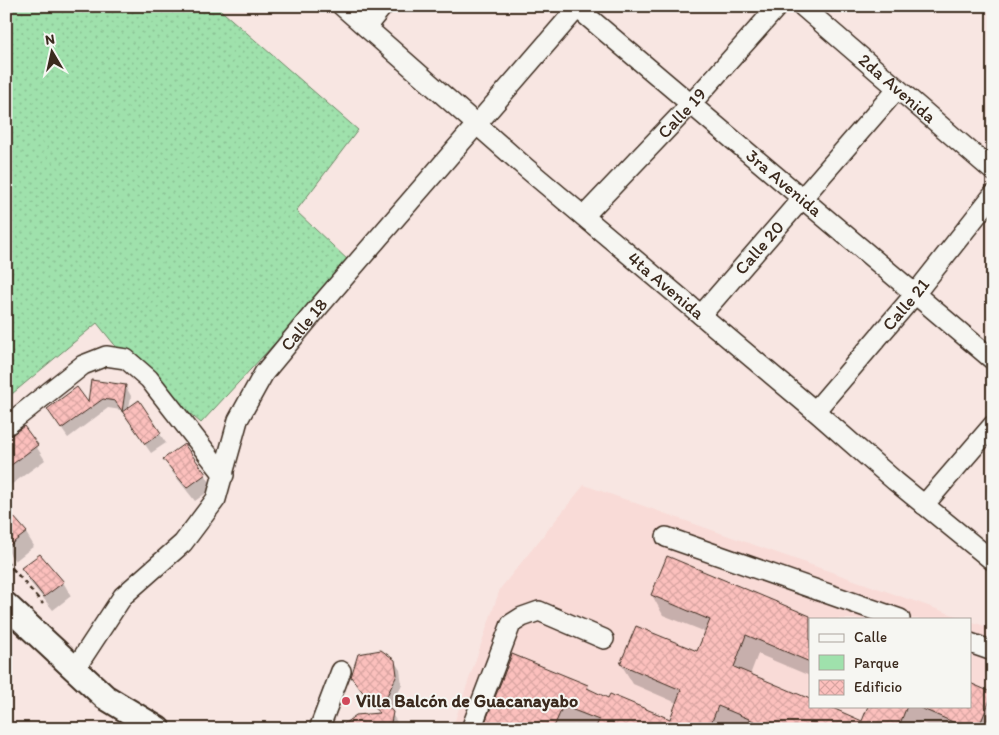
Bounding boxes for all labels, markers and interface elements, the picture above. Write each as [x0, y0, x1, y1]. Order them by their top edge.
north arrow [28, 28, 78, 78]
text: N [44, 31, 56, 49]
street label: 2da Avenida [854, 49, 941, 128]
street label: Calle 19 [653, 83, 711, 143]
street label: 3ra Avenida [742, 145, 827, 222]
street label: Calle 20 [730, 216, 789, 279]
street label: 4ta Avenida [623, 247, 709, 325]
street label: Calle 21 [878, 274, 934, 335]
street label: Calle 18 [276, 294, 332, 355]
legend [809, 618, 972, 708]
text: Calle [854, 628, 887, 646]
text: Parque [854, 654, 899, 672]
text: Edificio [854, 678, 902, 696]
place label: Villa Balcón de Guacanayabo [356, 690, 578, 712]
marker: Villa Balcón de Guacanayabo [340, 695, 352, 707]

